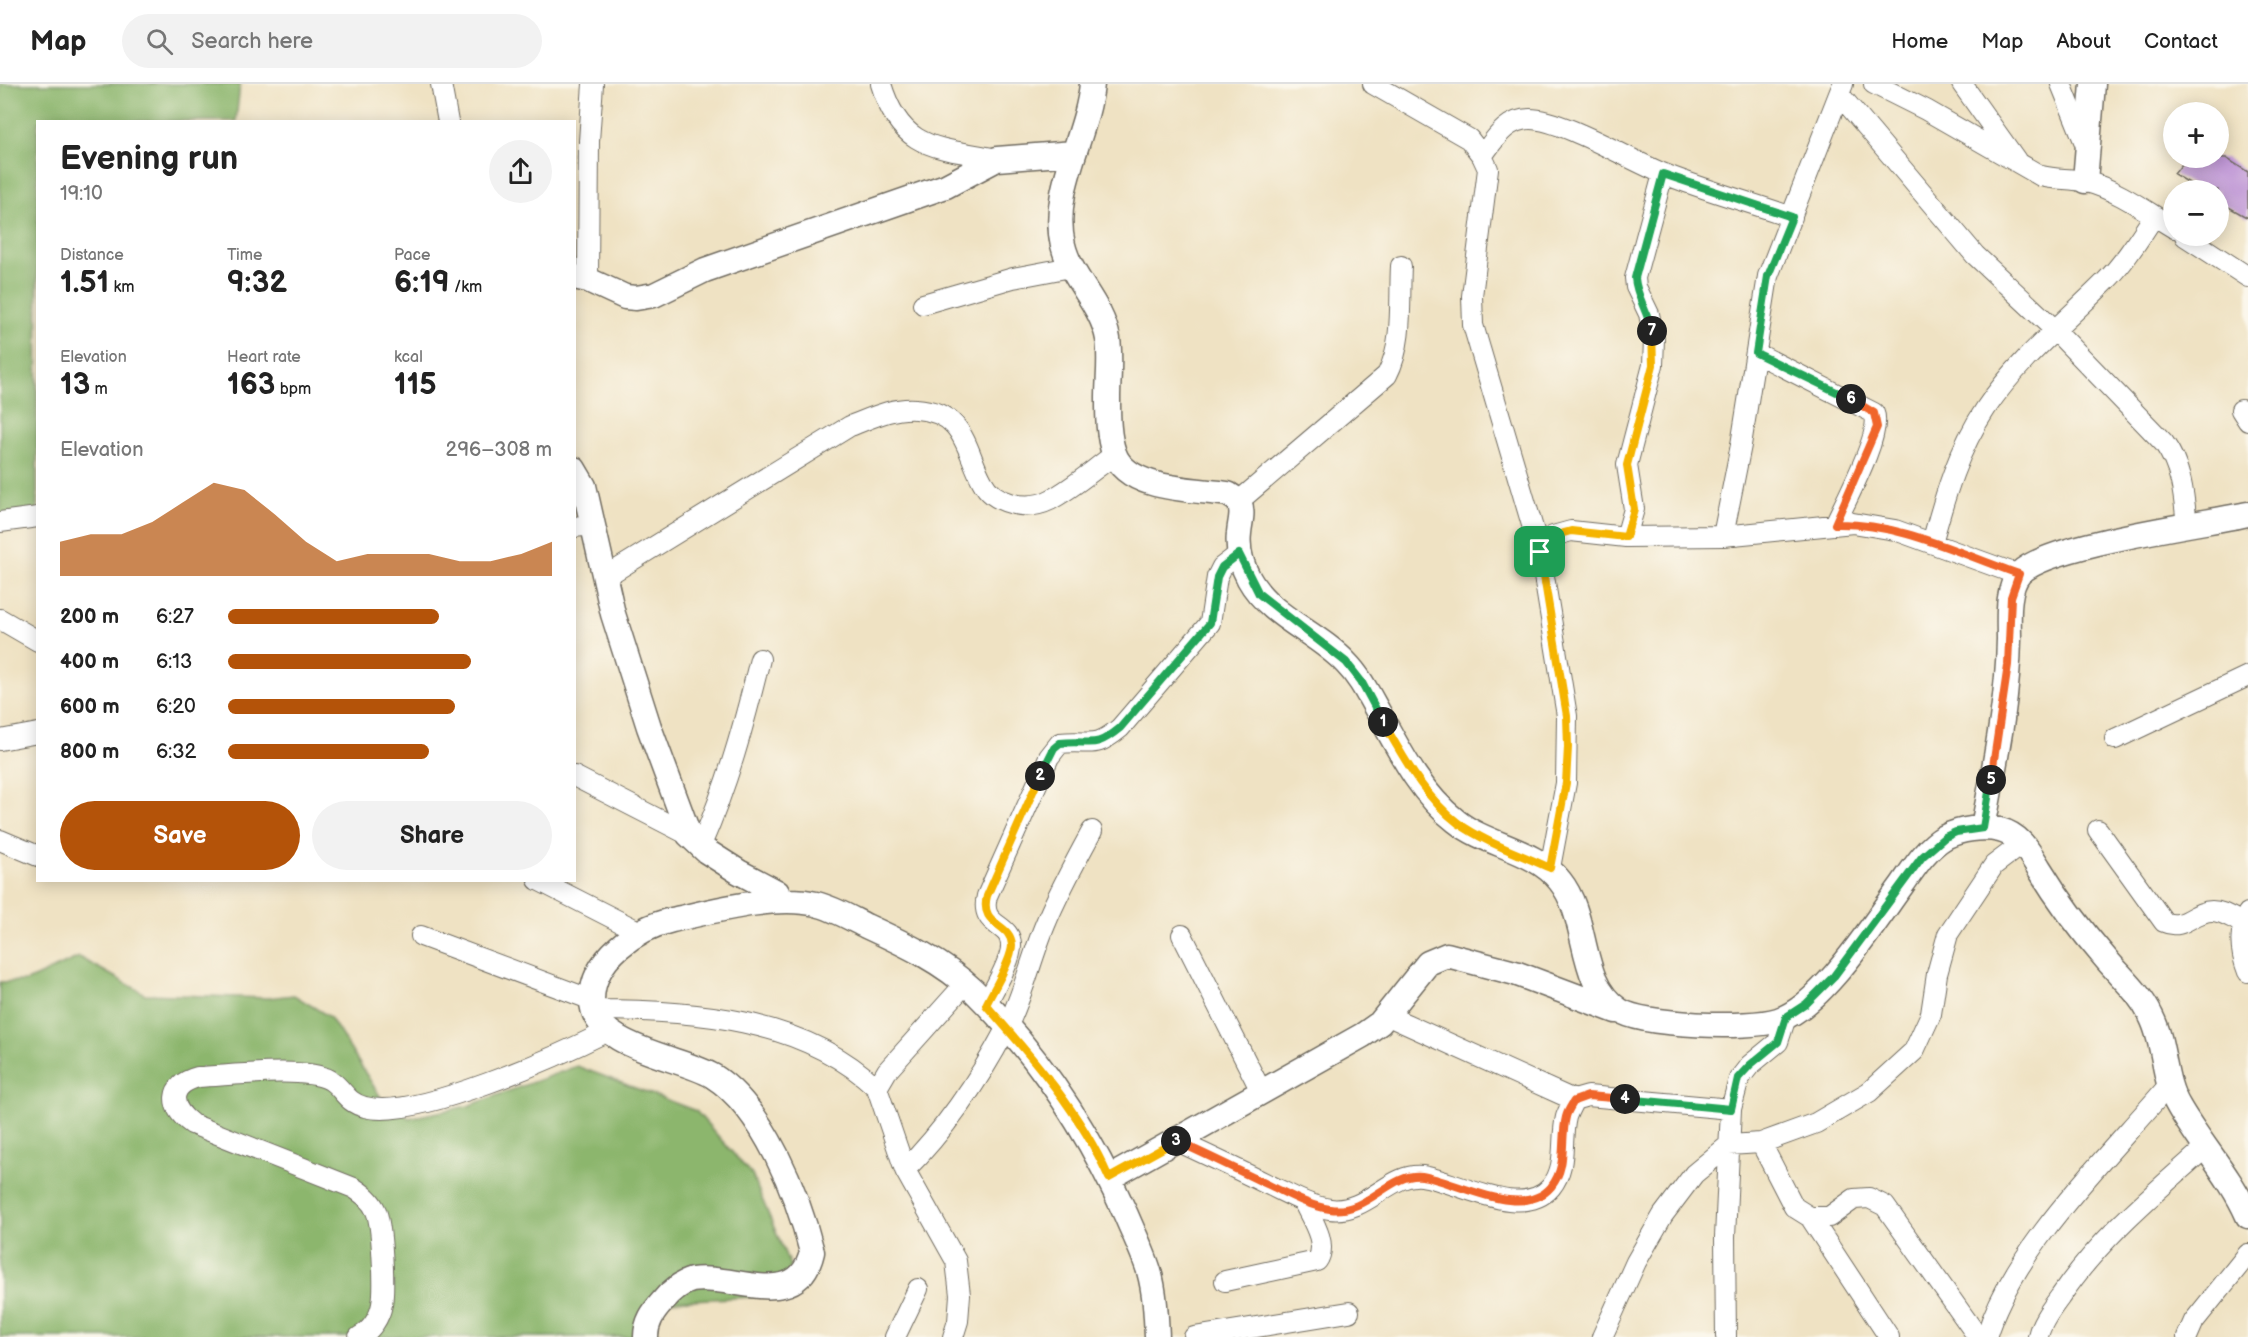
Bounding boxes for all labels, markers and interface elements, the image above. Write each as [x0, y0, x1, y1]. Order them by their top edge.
search box [122, 14, 542, 68]
text: Map [30, 25, 86, 58]
icon: search [143, 25, 176, 58]
text: Search here [191, 28, 313, 55]
text: Home [1891, 29, 1948, 54]
text: Map [1981, 29, 2023, 54]
text: About [2056, 29, 2111, 54]
text: Contact [2144, 29, 2218, 54]
map controls [2163, 102, 2229, 246]
button: + [2163, 102, 2229, 168]
text: Evening run [60, 139, 238, 179]
button: share [489, 140, 552, 203]
button: − [2163, 180, 2229, 246]
text: 19:10 [60, 182, 103, 206]
text: Distance [60, 246, 124, 265]
text: Time [227, 246, 262, 265]
text: Pace [394, 246, 430, 265]
text: 1.51 [60, 265, 109, 301]
text: 9:32 [227, 265, 287, 301]
text: 6:19 [394, 265, 450, 301]
text: km [109, 278, 135, 297]
text: /km [450, 278, 482, 297]
pin: 7 [1637, 316, 1667, 346]
text: 7 [1648, 321, 1656, 340]
text: Elevation [60, 348, 127, 367]
text: Heart rate [227, 348, 301, 367]
text: kcal [394, 348, 423, 367]
text: 13 [60, 367, 90, 403]
text: 163 [227, 367, 275, 403]
text: 115 [394, 367, 437, 403]
text: m [90, 380, 108, 399]
text: bpm [275, 380, 311, 399]
pin: 6 [1836, 384, 1866, 414]
text: 6 [1846, 389, 1856, 408]
text: Elevation [60, 438, 143, 462]
text: 296–308 m [446, 438, 552, 462]
pin [1514, 526, 1565, 577]
icon: arrive [1523, 535, 1556, 568]
text: 200 m [60, 605, 119, 629]
text: 6:27 [156, 605, 194, 629]
text: 400 m [60, 650, 119, 674]
text: 6:13 [156, 650, 192, 674]
text: 600 m [60, 695, 120, 719]
text: 6:20 [156, 695, 196, 719]
pin: 1 [1368, 707, 1398, 737]
text: 1 [1380, 712, 1386, 731]
text: 800 m [60, 740, 119, 764]
text: 6:32 [156, 740, 196, 764]
pin: 2 [1025, 761, 1055, 791]
pin: 5 [1976, 765, 2006, 795]
text: 2 [1035, 766, 1045, 785]
text: 5 [1986, 770, 1996, 789]
button: Save [60, 801, 300, 870]
button: Share [312, 801, 552, 870]
pin: 4 [1610, 1084, 1640, 1114]
text: 4 [1620, 1089, 1630, 1108]
pin: 3 [1161, 1126, 1191, 1156]
text: 3 [1171, 1131, 1181, 1150]

